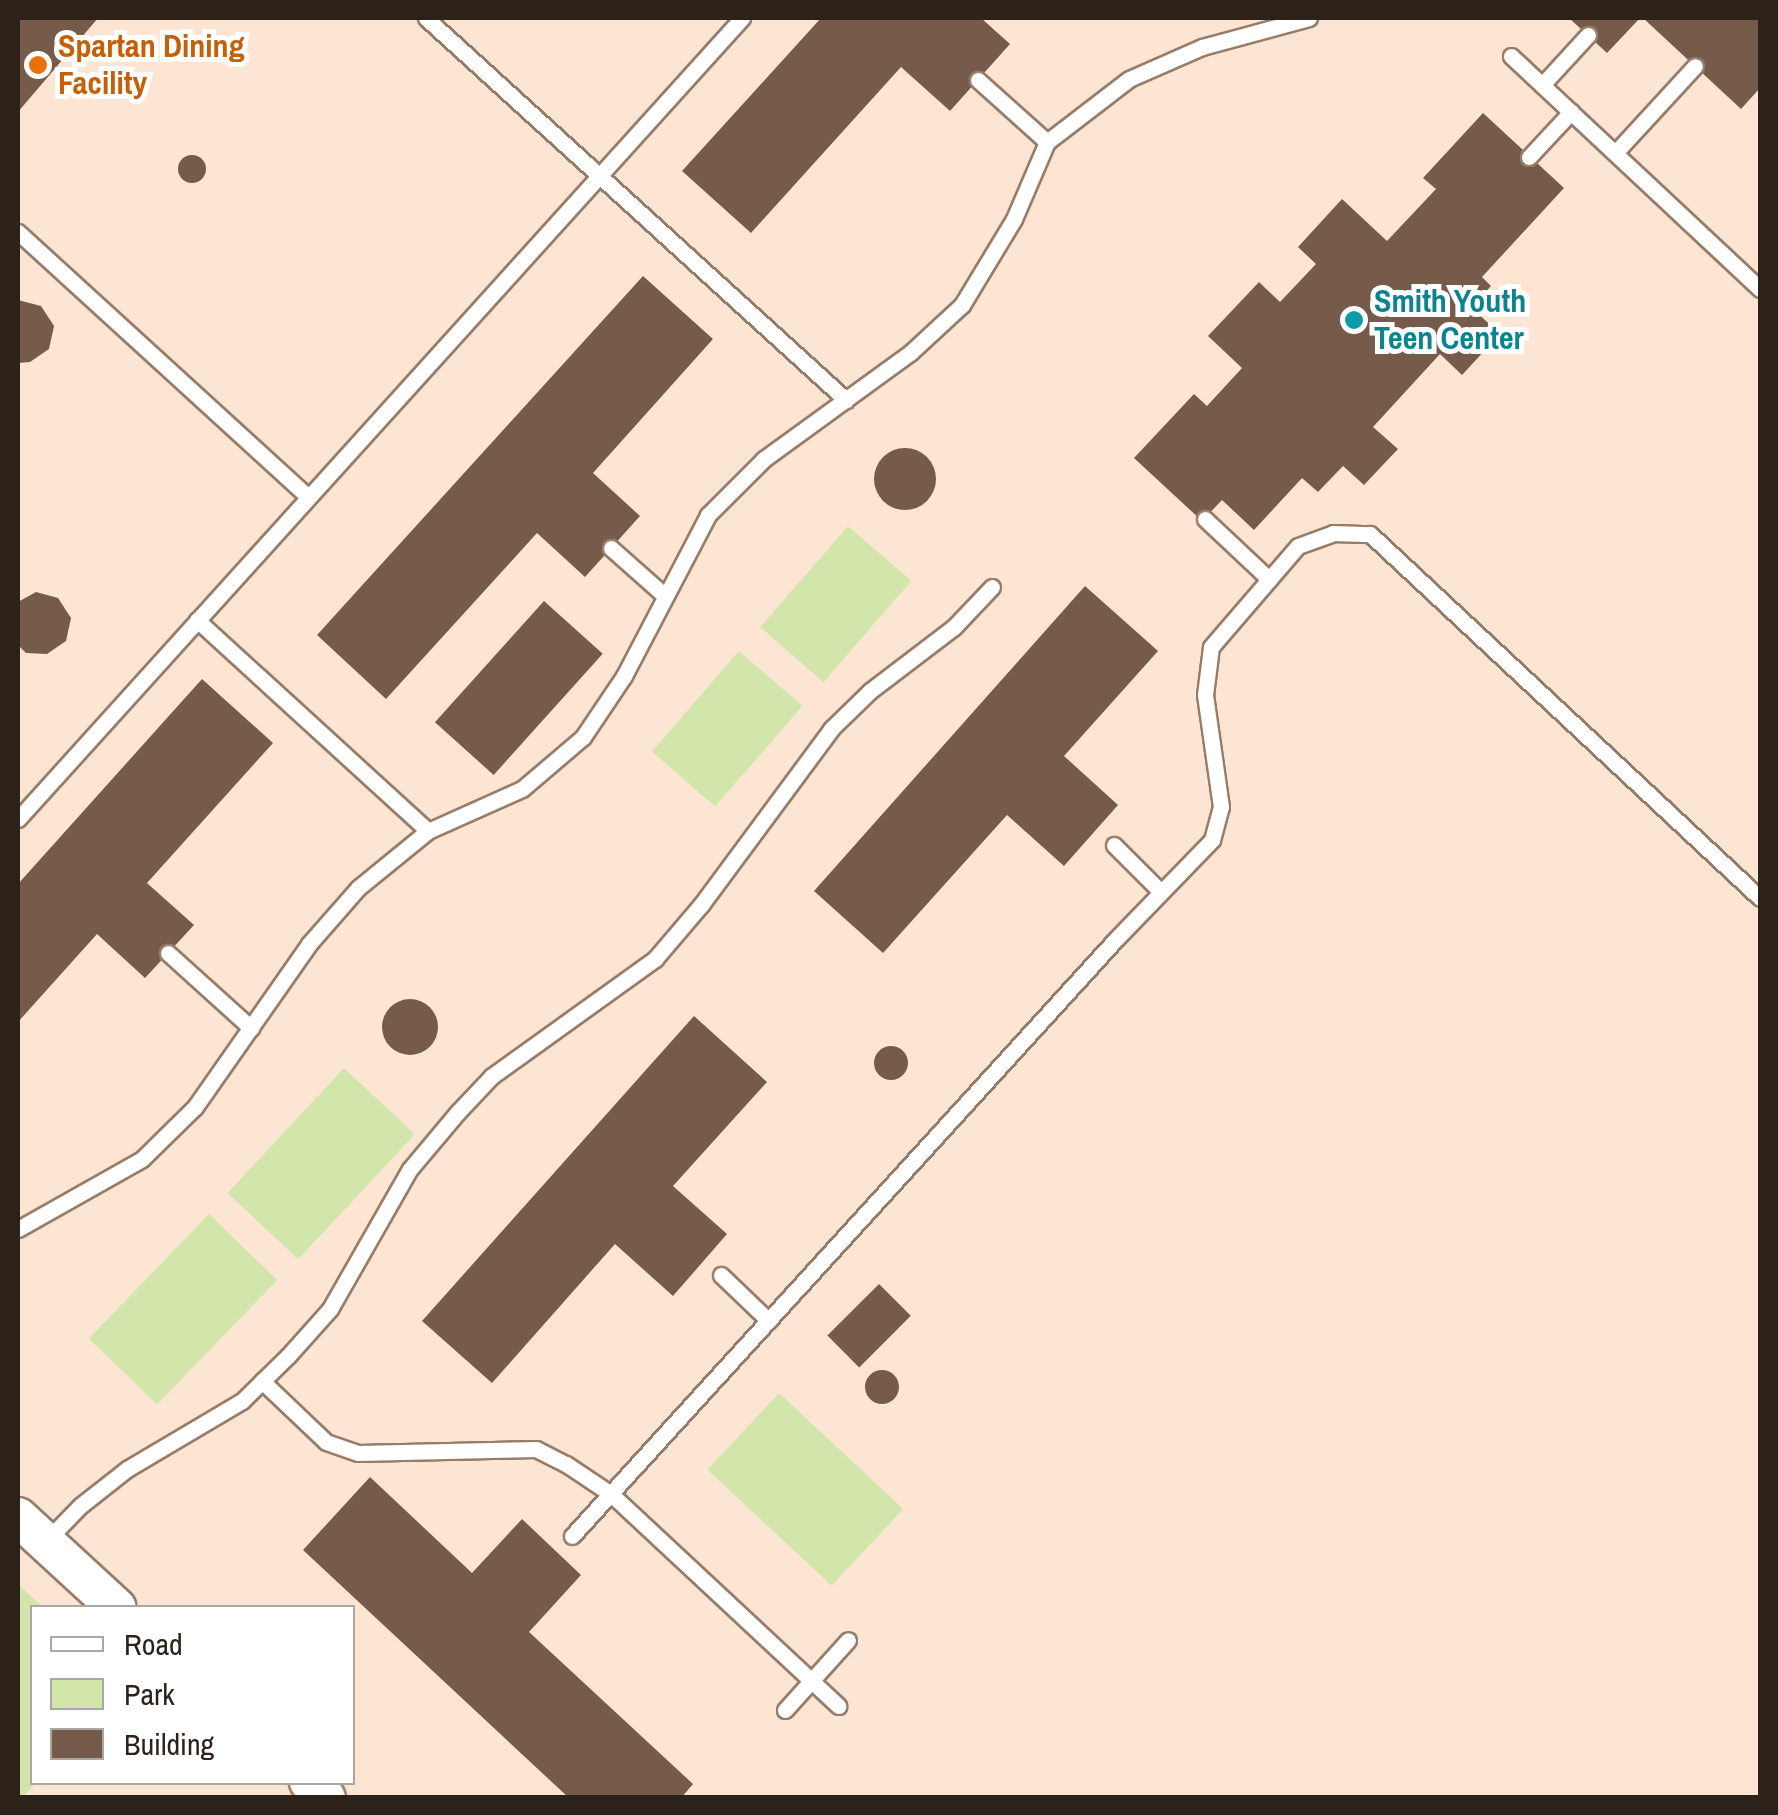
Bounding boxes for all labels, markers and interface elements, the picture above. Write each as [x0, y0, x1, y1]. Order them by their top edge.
place label: Spartan Dining Facility [58, 28, 245, 103]
marker: Spartan Dining Facility [27, 54, 49, 76]
place label: Smith Youth Teen Center [1374, 283, 1527, 358]
marker: Smith Youth Teen Center [1343, 309, 1365, 331]
legend [30, 1605, 355, 1785]
text: Road [124, 1624, 183, 1664]
text: Park [124, 1674, 175, 1714]
text: Building [124, 1724, 214, 1764]

